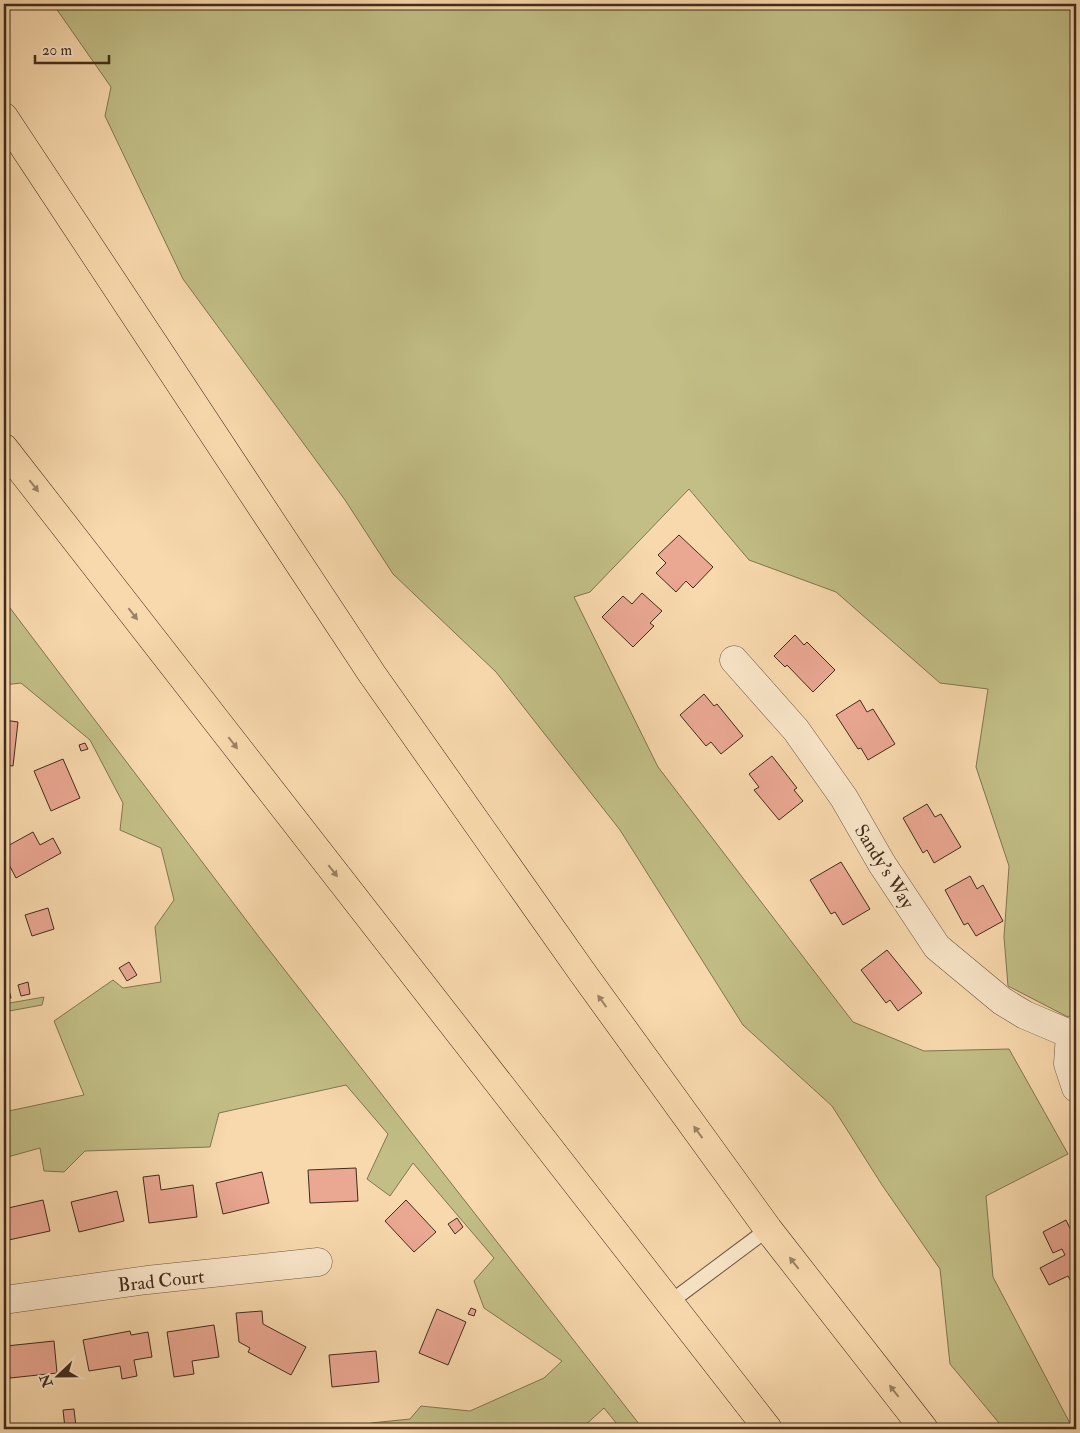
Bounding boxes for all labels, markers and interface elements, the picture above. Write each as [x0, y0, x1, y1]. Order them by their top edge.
scale bar [35, 32, 109, 64]
text: 20 m [42, 41, 72, 60]
one-way arrow [28, 479, 39, 492]
one-way arrow [128, 607, 139, 620]
one-way arrow [228, 736, 239, 749]
street label: Sandy's Way [849, 820, 920, 914]
one-way arrow [328, 864, 338, 878]
one-way arrow [597, 994, 607, 1007]
one-way arrow [692, 1126, 703, 1139]
one-way arrow [789, 1257, 800, 1270]
street label: Brad Court [117, 1265, 205, 1297]
north arrow [32, 1350, 82, 1400]
text: N [36, 1371, 57, 1391]
one-way arrow [889, 1385, 900, 1398]

